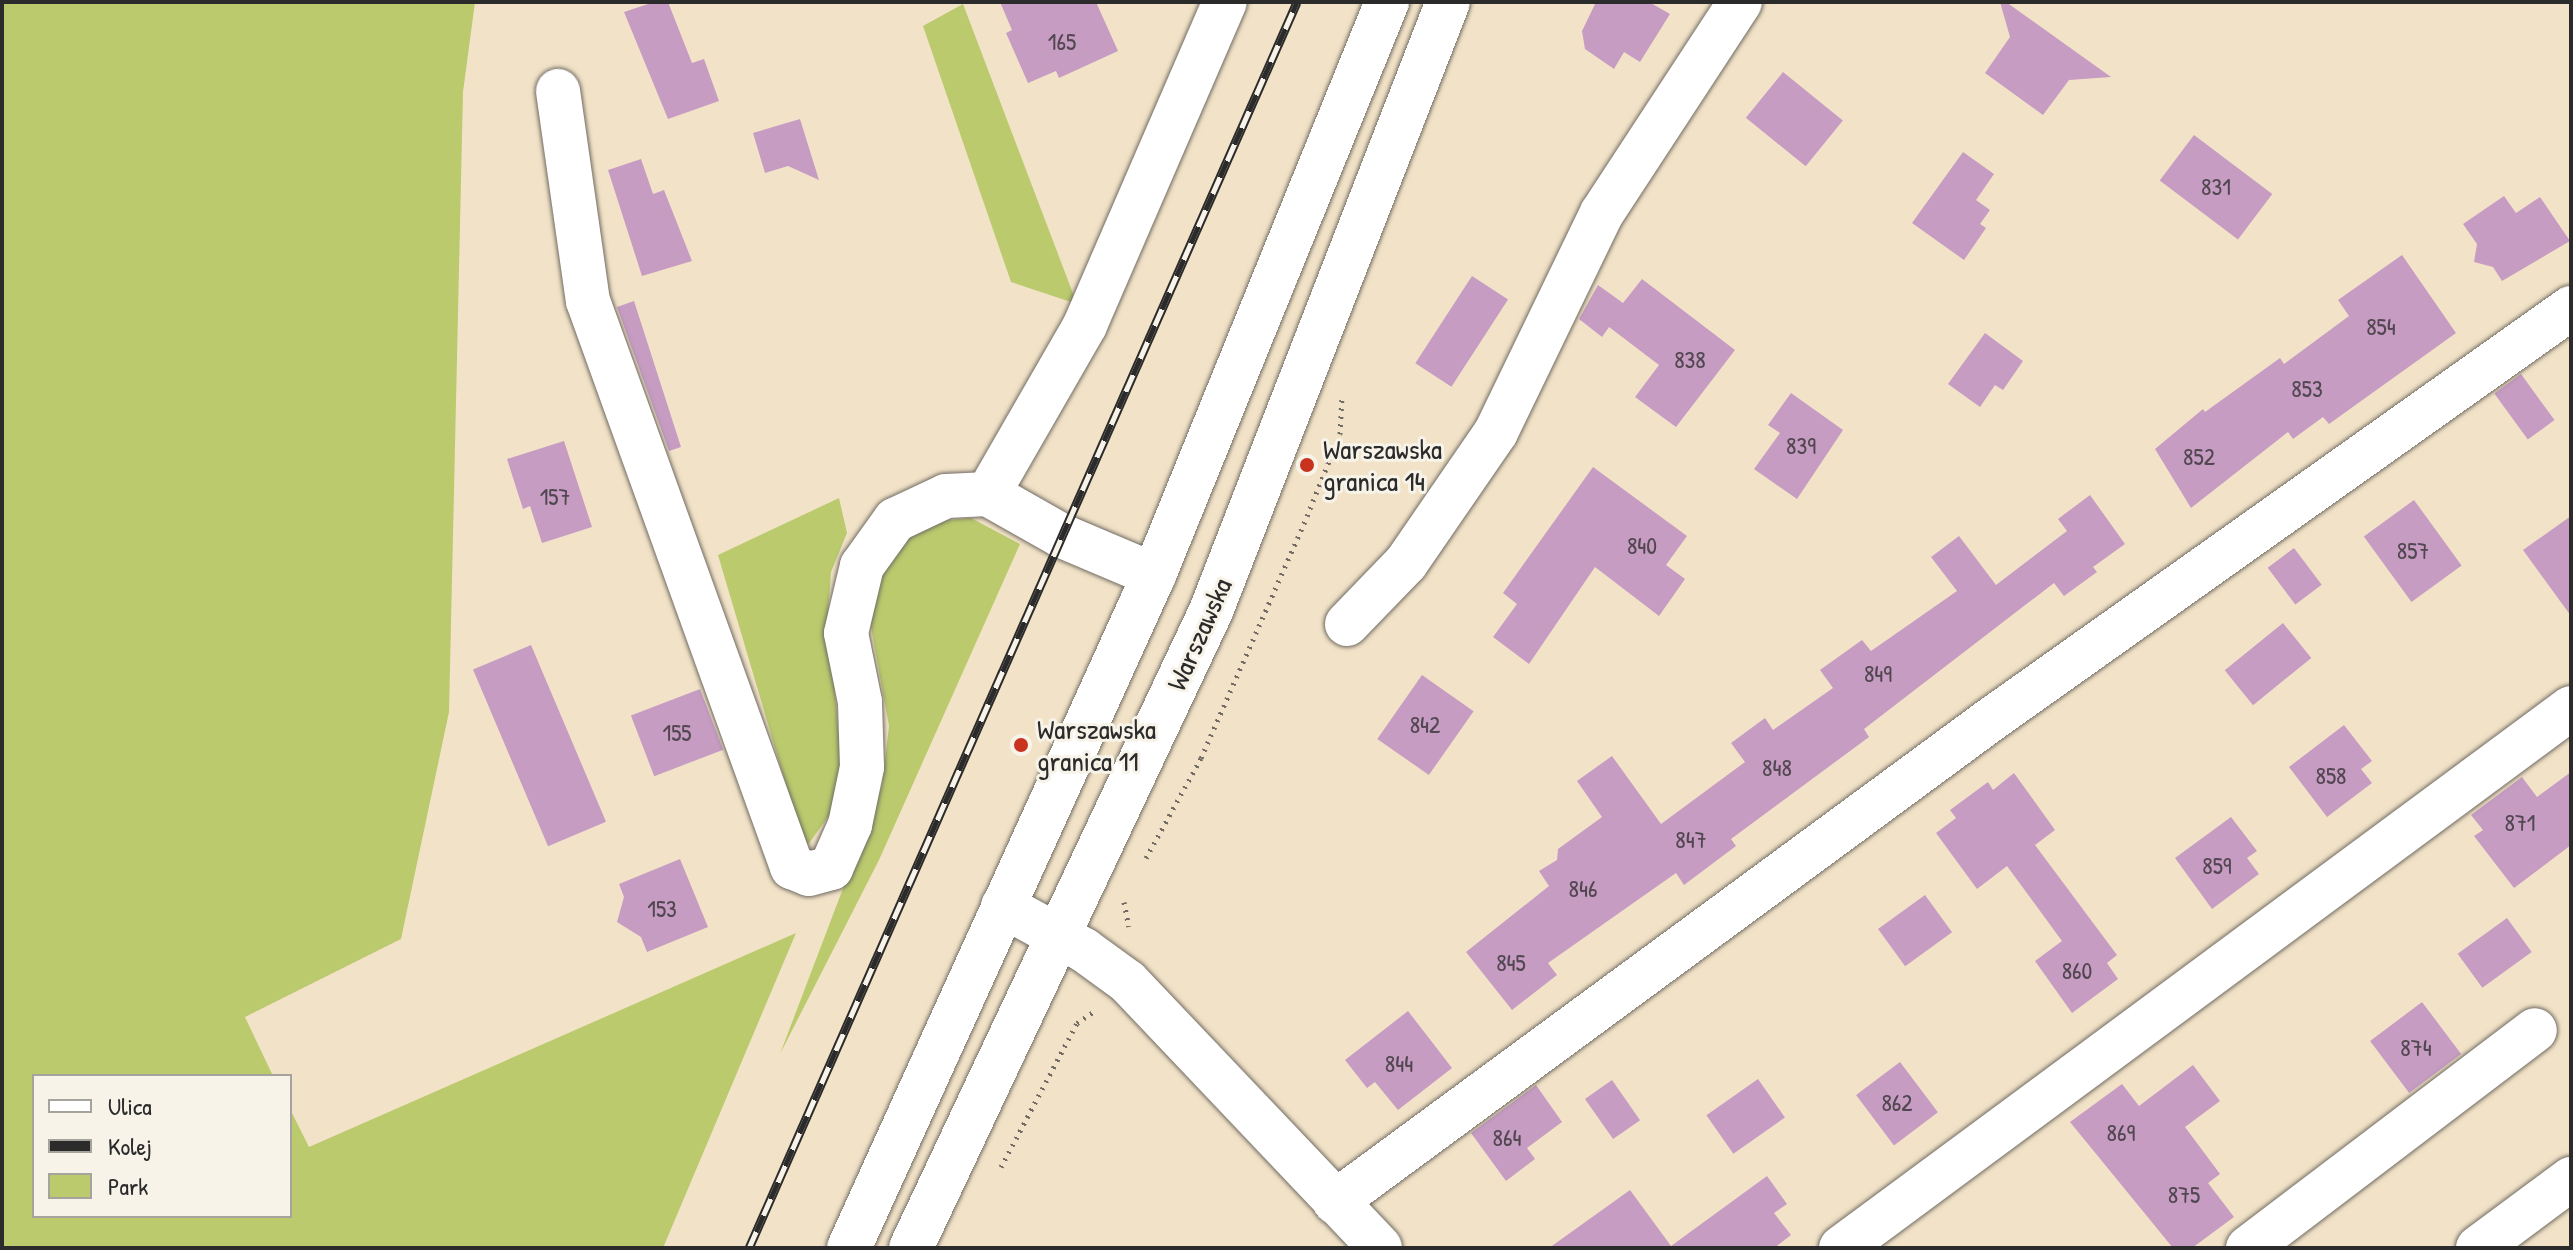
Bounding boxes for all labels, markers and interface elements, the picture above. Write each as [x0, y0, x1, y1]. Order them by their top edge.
house number: 165 [1048, 28, 1076, 56]
house number: 831 [2201, 173, 2231, 201]
house number: 854 [2366, 313, 2396, 341]
house number: 838 [1674, 346, 1706, 374]
house number: 853 [2291, 375, 2323, 403]
place label: Warszawska granica 14 [1323, 432, 1442, 498]
house number: 839 [1786, 432, 1816, 460]
house number: 852 [2183, 443, 2215, 471]
marker: Warszawska granica 14 [1298, 456, 1316, 474]
house number: 157 [540, 483, 570, 511]
house number: 840 [1627, 532, 1657, 560]
house number: 857 [2397, 537, 2429, 565]
street label: Warszawska [1159, 573, 1239, 695]
house number: 849 [1864, 660, 1892, 688]
house number: 842 [1410, 711, 1440, 739]
place label: Warszawska granica 11 [1037, 712, 1156, 778]
house number: 155 [662, 719, 692, 747]
marker: Warszawska granica 11 [1012, 736, 1030, 754]
house number: 848 [1762, 754, 1792, 782]
house number: 858 [2316, 762, 2346, 790]
house number: 871 [2505, 809, 2535, 837]
house number: 847 [1675, 826, 1707, 854]
house number: 859 [2202, 852, 2232, 880]
house number: 846 [1569, 875, 1597, 903]
house number: 153 [647, 895, 677, 923]
house number: 845 [1496, 949, 1526, 977]
house number: 860 [2062, 957, 2092, 985]
house number: 874 [2400, 1034, 2432, 1062]
house number: 844 [1385, 1050, 1413, 1078]
legend [32, 1074, 292, 1218]
house number: 862 [1881, 1089, 1913, 1117]
text: Ulica [108, 1090, 152, 1122]
house number: 869 [2107, 1119, 2135, 1147]
house number: 864 [1493, 1124, 1521, 1152]
text: Kolej [108, 1130, 152, 1162]
text: Park [108, 1170, 148, 1202]
house number: 875 [2168, 1181, 2200, 1209]

